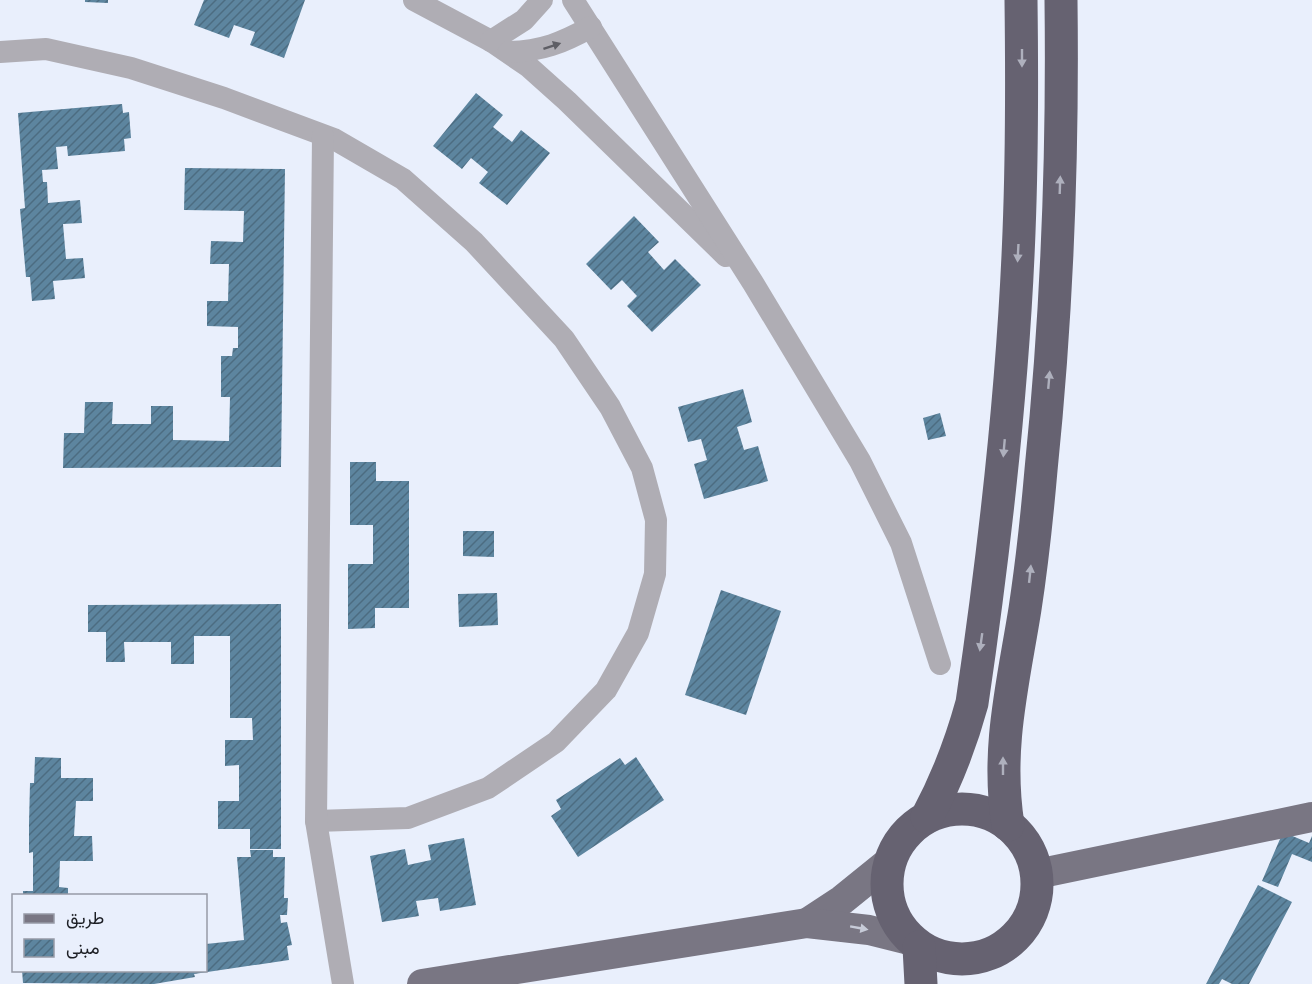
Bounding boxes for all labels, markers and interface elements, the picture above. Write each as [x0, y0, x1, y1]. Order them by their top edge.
one-way arrow [543, 41, 561, 50]
one-way arrow [1017, 49, 1027, 68]
one-way arrow [1055, 175, 1064, 194]
one-way arrow [1013, 244, 1022, 263]
one-way arrow [1044, 370, 1054, 389]
one-way arrow [999, 438, 1009, 457]
one-way arrow [1025, 564, 1034, 583]
one-way arrow [977, 632, 986, 651]
one-way arrow [998, 757, 1008, 776]
legend [12, 894, 207, 972]
text: طريق [66, 906, 104, 929]
one-way arrow [849, 924, 868, 933]
text: مبنى [66, 936, 100, 959]

